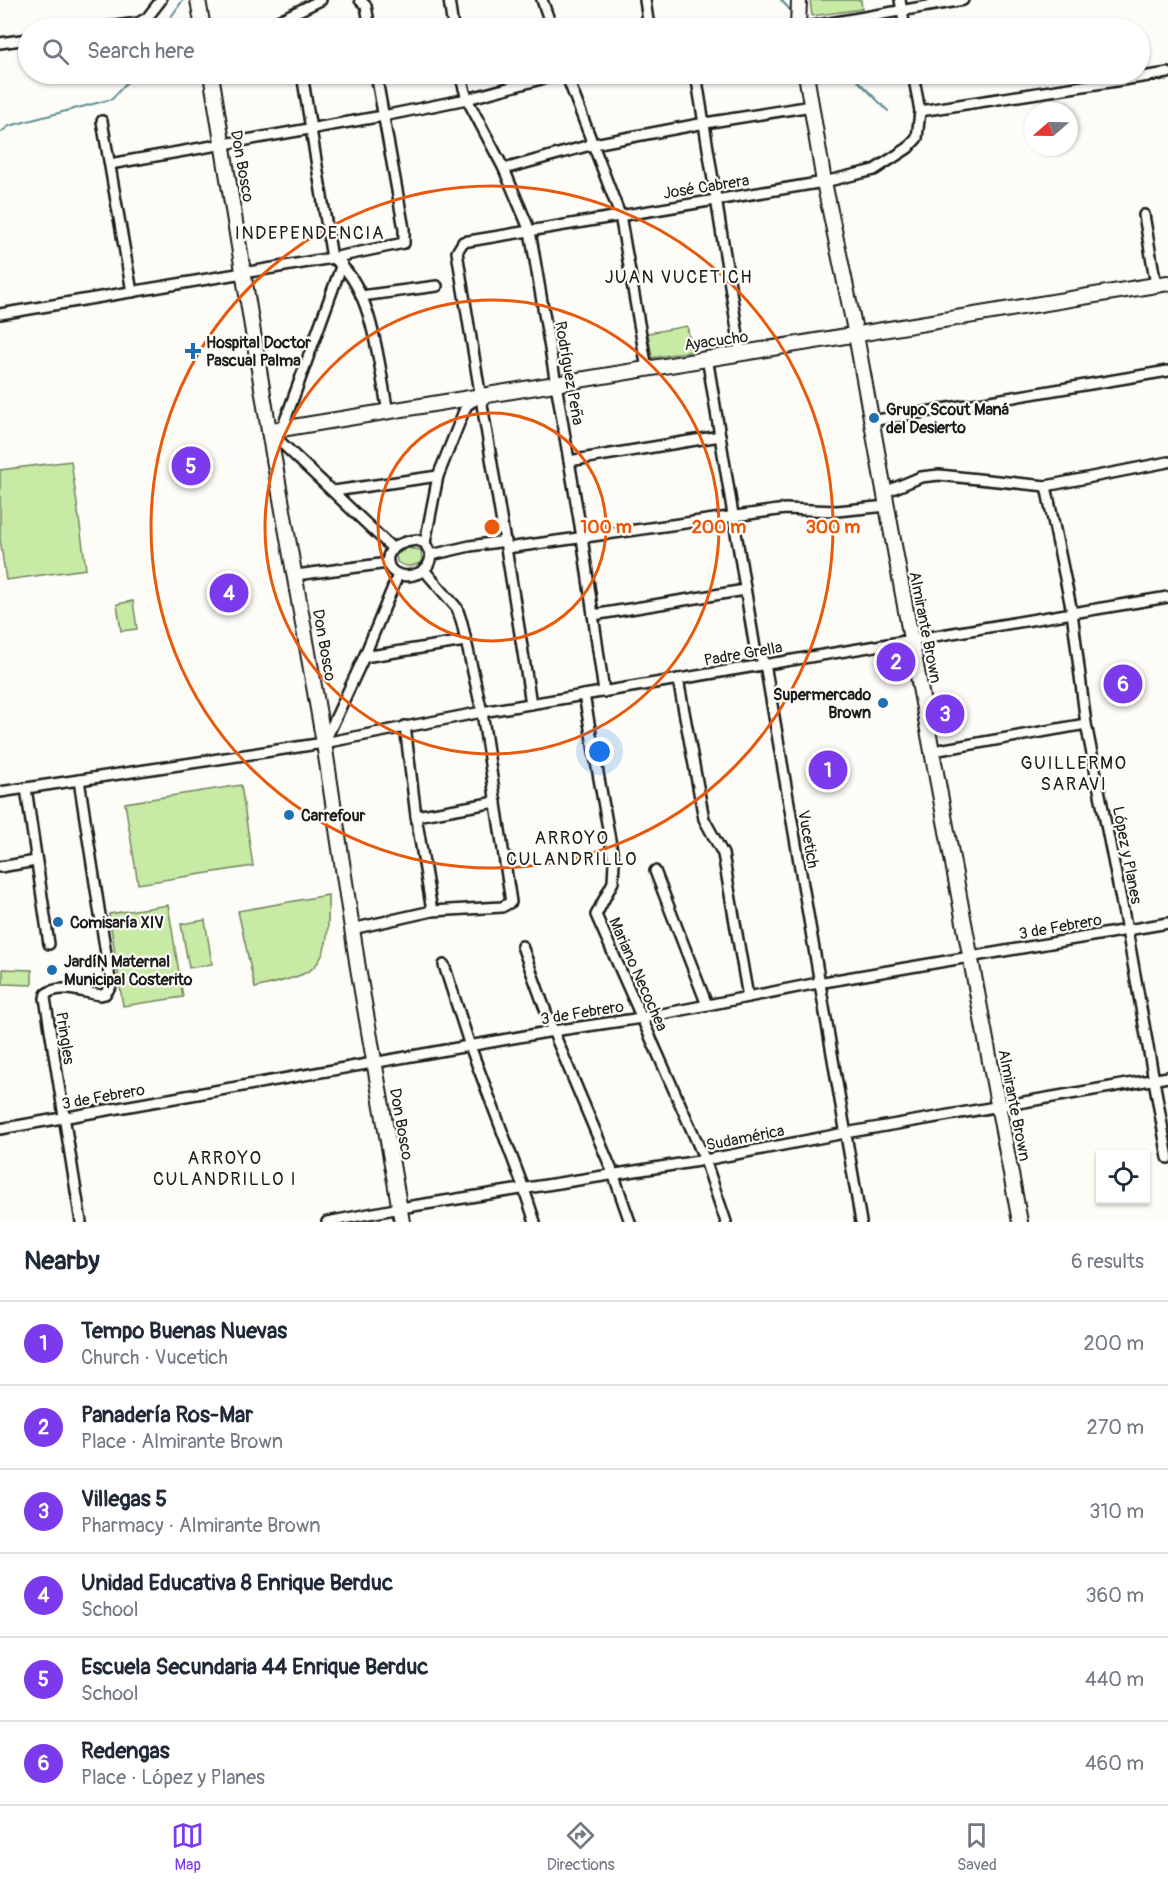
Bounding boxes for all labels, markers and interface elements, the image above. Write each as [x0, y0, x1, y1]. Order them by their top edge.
search box [18, 18, 1150, 84]
icon: search [39, 35, 72, 68]
text: Search here [87, 37, 194, 65]
north arrow [1024, 102, 1078, 156]
street label: Don Bosco [226, 129, 258, 204]
street label: José Cabrera [662, 170, 751, 204]
district label: INDEPENDENCIA [235, 222, 385, 245]
district label: JUAN VUCETICH [605, 266, 753, 289]
street label: Rodríguez Peña [550, 320, 588, 427]
street label: Ayacucho [683, 327, 750, 355]
place label: Hospital Doctor Pascual Palma [206, 333, 311, 371]
marker: Hospital Doctor Pascual Palma [184, 342, 202, 360]
place label: Grupo Scout Maná del Desierto [886, 400, 1010, 438]
marker: Grupo Scout Maná del Desierto [867, 411, 881, 425]
pin: 5 [172, 444, 210, 488]
text: 100 m [580, 516, 632, 539]
text: 200 m [692, 516, 746, 539]
text: 300 m [806, 516, 860, 539]
centre of rings [482, 517, 502, 537]
pin: 4 [210, 570, 248, 616]
street label: Almirante Brown [904, 570, 946, 685]
street label: Don Bosco [308, 608, 340, 683]
street label: Padre Grella [702, 637, 784, 671]
pin: 2 [876, 640, 916, 684]
pin: 6 [1104, 662, 1142, 706]
place label: Supermercado Brown [773, 685, 871, 723]
pin: 3 [926, 692, 964, 736]
marker: Supermercado Brown [876, 696, 890, 710]
your location [585, 737, 614, 766]
pin: 1 [808, 748, 848, 792]
district label: GUILLERMO SARAVI [1021, 752, 1127, 796]
street label: López y Planes [1108, 805, 1146, 906]
place label: Carrefour [301, 806, 365, 826]
marker: Carrefour [282, 808, 296, 822]
street label: Vucetich [793, 809, 823, 870]
district label: ARROYO CULANDRILLO [506, 827, 638, 871]
street label: 3 de Febrero [1017, 910, 1104, 944]
place label: Comisaría XIV [70, 913, 164, 933]
street label: Mariano Necochea [604, 914, 672, 1034]
marker: Comisaría XIV [51, 915, 65, 929]
place label: JardíN Maternal Municipal Costerito [64, 952, 193, 990]
marker: JardíN Maternal Municipal Costerito [45, 963, 59, 977]
street label: 3 de Febrero [539, 996, 626, 1029]
street label: Pringles [51, 1010, 79, 1066]
street label: Almirante Brown [993, 1048, 1035, 1163]
street label: 3 de Febrero [60, 1080, 147, 1114]
street label: Don Bosco [385, 1087, 417, 1162]
street label: Sudamérica [704, 1121, 786, 1155]
district label: ARROYO CULANDRILLO I [153, 1147, 297, 1191]
map controls [1096, 1150, 1150, 1204]
button: locate [1096, 1150, 1150, 1204]
text: Nearby [24, 1245, 100, 1277]
text: 6 results [1071, 1249, 1144, 1274]
text: Tempo Buenas Nuevas [81, 1317, 287, 1345]
text: 1 [40, 1331, 47, 1356]
text: 200 m [1083, 1331, 1144, 1356]
text: Church · Vucetich [81, 1345, 228, 1370]
text: Panadería Ros-Mar [81, 1401, 253, 1429]
text: 2 [38, 1415, 49, 1440]
text: 270 m [1086, 1415, 1144, 1440]
text: Place · Almirante Brown [81, 1429, 283, 1454]
text: Villegas 5 [81, 1485, 167, 1513]
text: 3 [38, 1499, 49, 1524]
text: 310 m [1089, 1499, 1144, 1524]
text: Pharmacy · Almirante Brown [81, 1513, 320, 1538]
text: Unidad Educativa 8 Enrique Berduc [81, 1569, 393, 1597]
text: 4 [38, 1583, 49, 1608]
text: 360 m [1085, 1583, 1144, 1608]
text: School [81, 1597, 138, 1622]
text: Escuela Secundaria 44 Enrique Berduc [81, 1653, 428, 1681]
text: 5 [38, 1667, 49, 1692]
text: 440 m [1085, 1667, 1144, 1692]
text: School [81, 1681, 138, 1706]
text: Redengas [81, 1737, 170, 1765]
text: 6 [38, 1751, 49, 1776]
text: 460 m [1085, 1751, 1144, 1776]
text: Place · López y Planes [81, 1765, 265, 1790]
tab: Map [171, 1819, 204, 1875]
tab: Directions [547, 1819, 615, 1875]
tab: Saved [957, 1819, 997, 1875]

